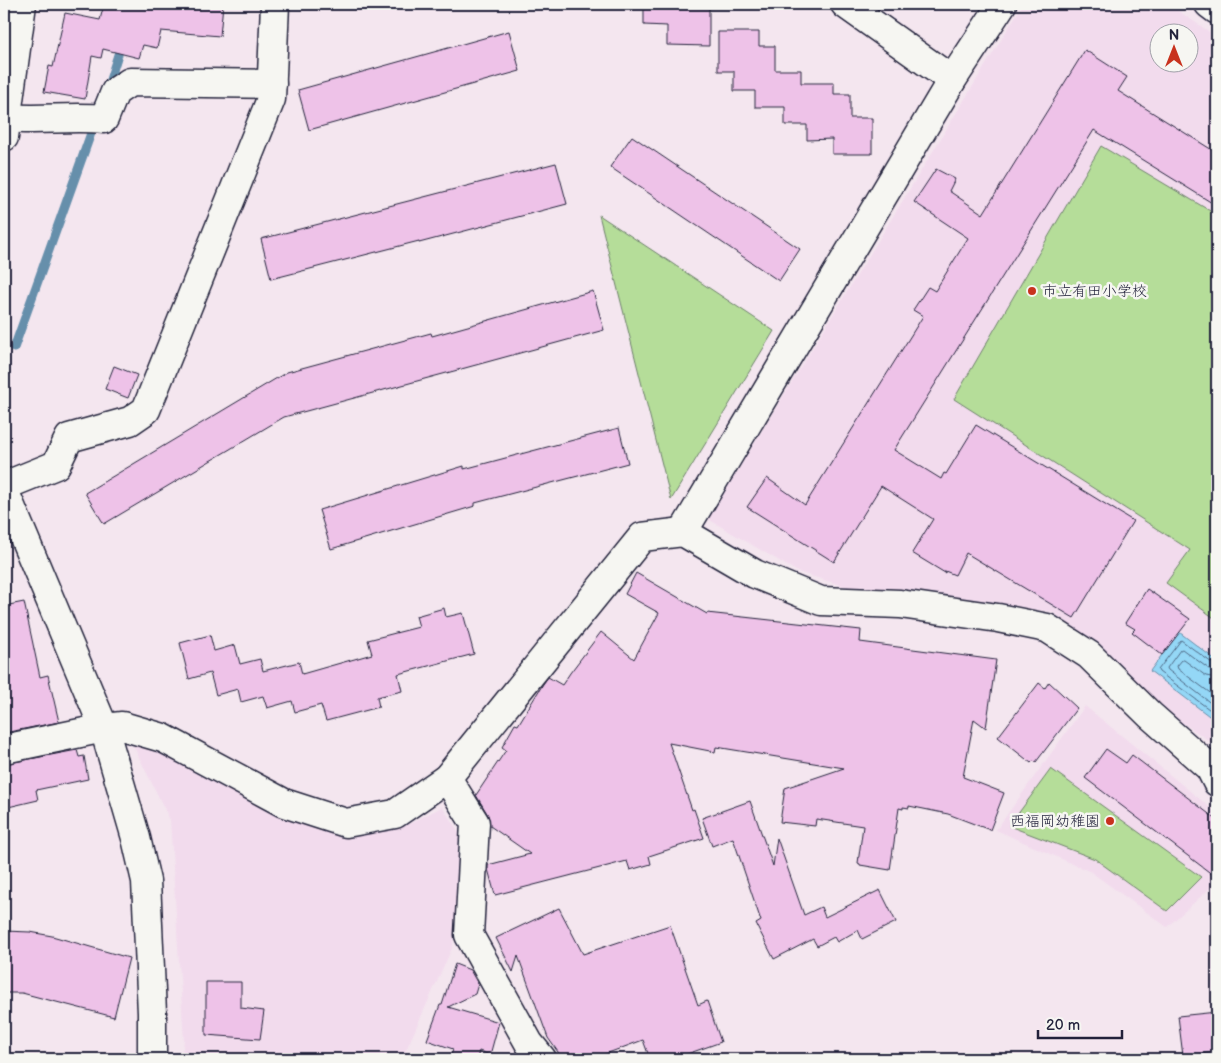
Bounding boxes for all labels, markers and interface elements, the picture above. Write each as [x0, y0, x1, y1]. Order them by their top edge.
north arrow [1148, 22, 1198, 72]
text: N [1169, 27, 1179, 44]
place label: 市立有田小学校 [1042, 282, 1147, 301]
marker: 市立有田小学校 [1026, 285, 1038, 297]
place label: 西福岡幼稚園 [1010, 812, 1100, 831]
marker: 西福岡幼稚園 [1104, 815, 1116, 827]
scale bar [1038, 1008, 1122, 1040]
text: 20 m [1046, 1016, 1080, 1035]

